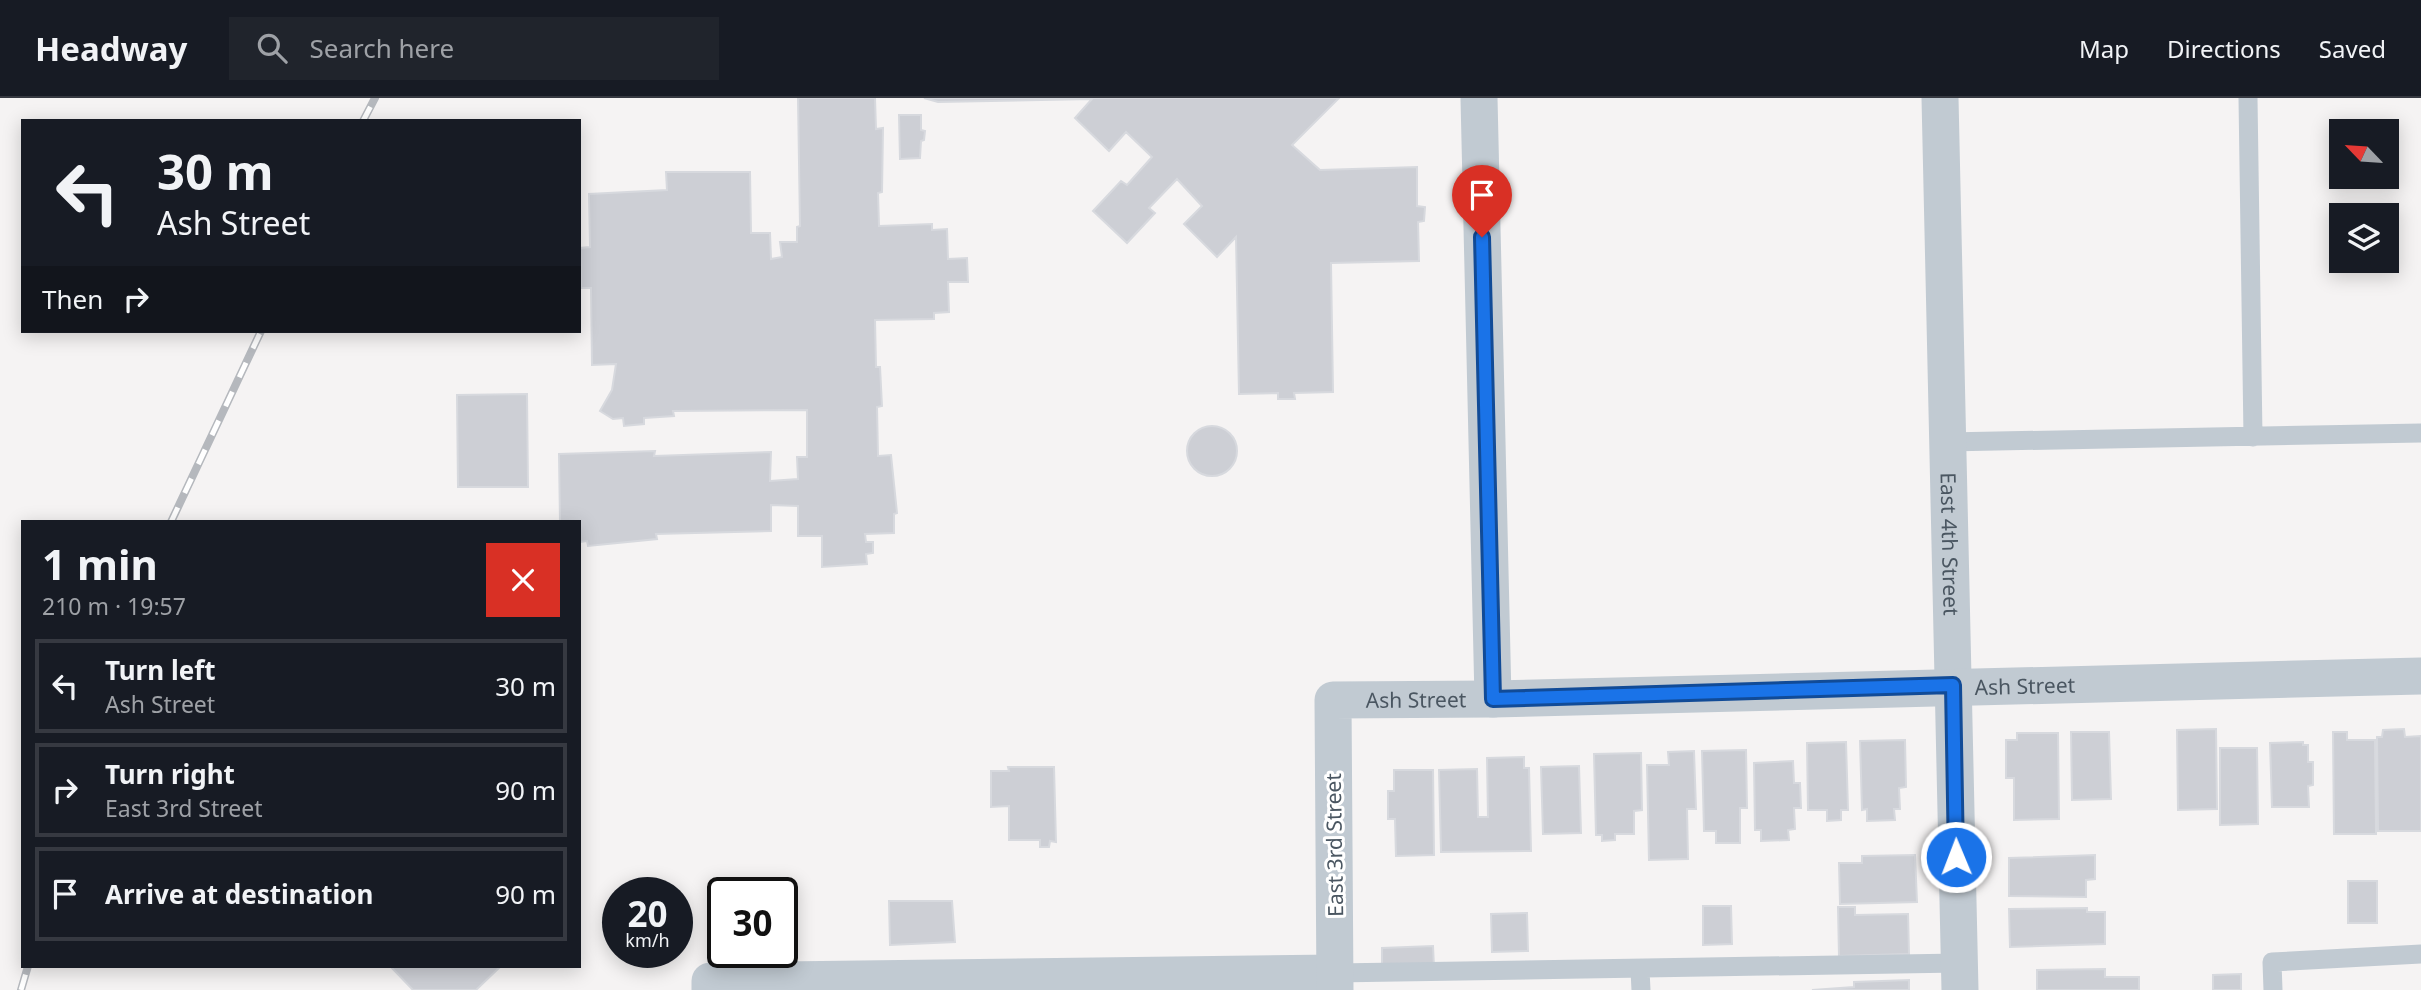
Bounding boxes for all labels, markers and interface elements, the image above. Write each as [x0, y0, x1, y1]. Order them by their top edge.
search box [229, 17, 719, 80]
text: Headway [35, 26, 187, 71]
icon: search [253, 29, 291, 67]
text: Search here [309, 30, 454, 66]
text: Map [2079, 32, 2129, 65]
text: Directions [2167, 32, 2281, 65]
text: Saved [2319, 32, 2386, 65]
north arrow [2329, 119, 2399, 189]
map controls [2329, 119, 2399, 273]
text: 30 m [157, 138, 274, 204]
icon: left [42, 147, 133, 238]
pin [1452, 165, 1512, 237]
icon: arrive [1463, 176, 1501, 214]
text: Ash Street [157, 201, 310, 244]
button: layers [2329, 203, 2399, 273]
icon: right [117, 280, 155, 318]
text: Then [42, 281, 103, 317]
street label: East 4th Street [1934, 472, 1966, 616]
text: 1 min [42, 535, 158, 592]
button: close [486, 543, 560, 617]
text: 210 m · 19:57 [42, 590, 186, 622]
text: Turn left [105, 652, 216, 688]
icon: left [46, 667, 84, 705]
text: 30 m [495, 668, 556, 704]
street label: Ash Street [1974, 671, 2076, 701]
street label: Ash Street [1366, 685, 1467, 714]
text: Ash Street [105, 688, 215, 720]
text: Turn right [105, 756, 235, 792]
icon: right [46, 771, 84, 809]
text: 90 m [495, 772, 556, 808]
street label: East 3rd Street [1319, 772, 1349, 917]
text: East 3rd Street [105, 792, 263, 824]
position arrow [1919, 820, 1993, 894]
icon: arrive [46, 875, 84, 913]
text: Arrive at destination [105, 876, 374, 912]
text: 90 m [495, 876, 556, 912]
speed limit sign: 30 [707, 877, 798, 968]
text: 20 [627, 890, 668, 937]
text: km/h [625, 928, 670, 952]

